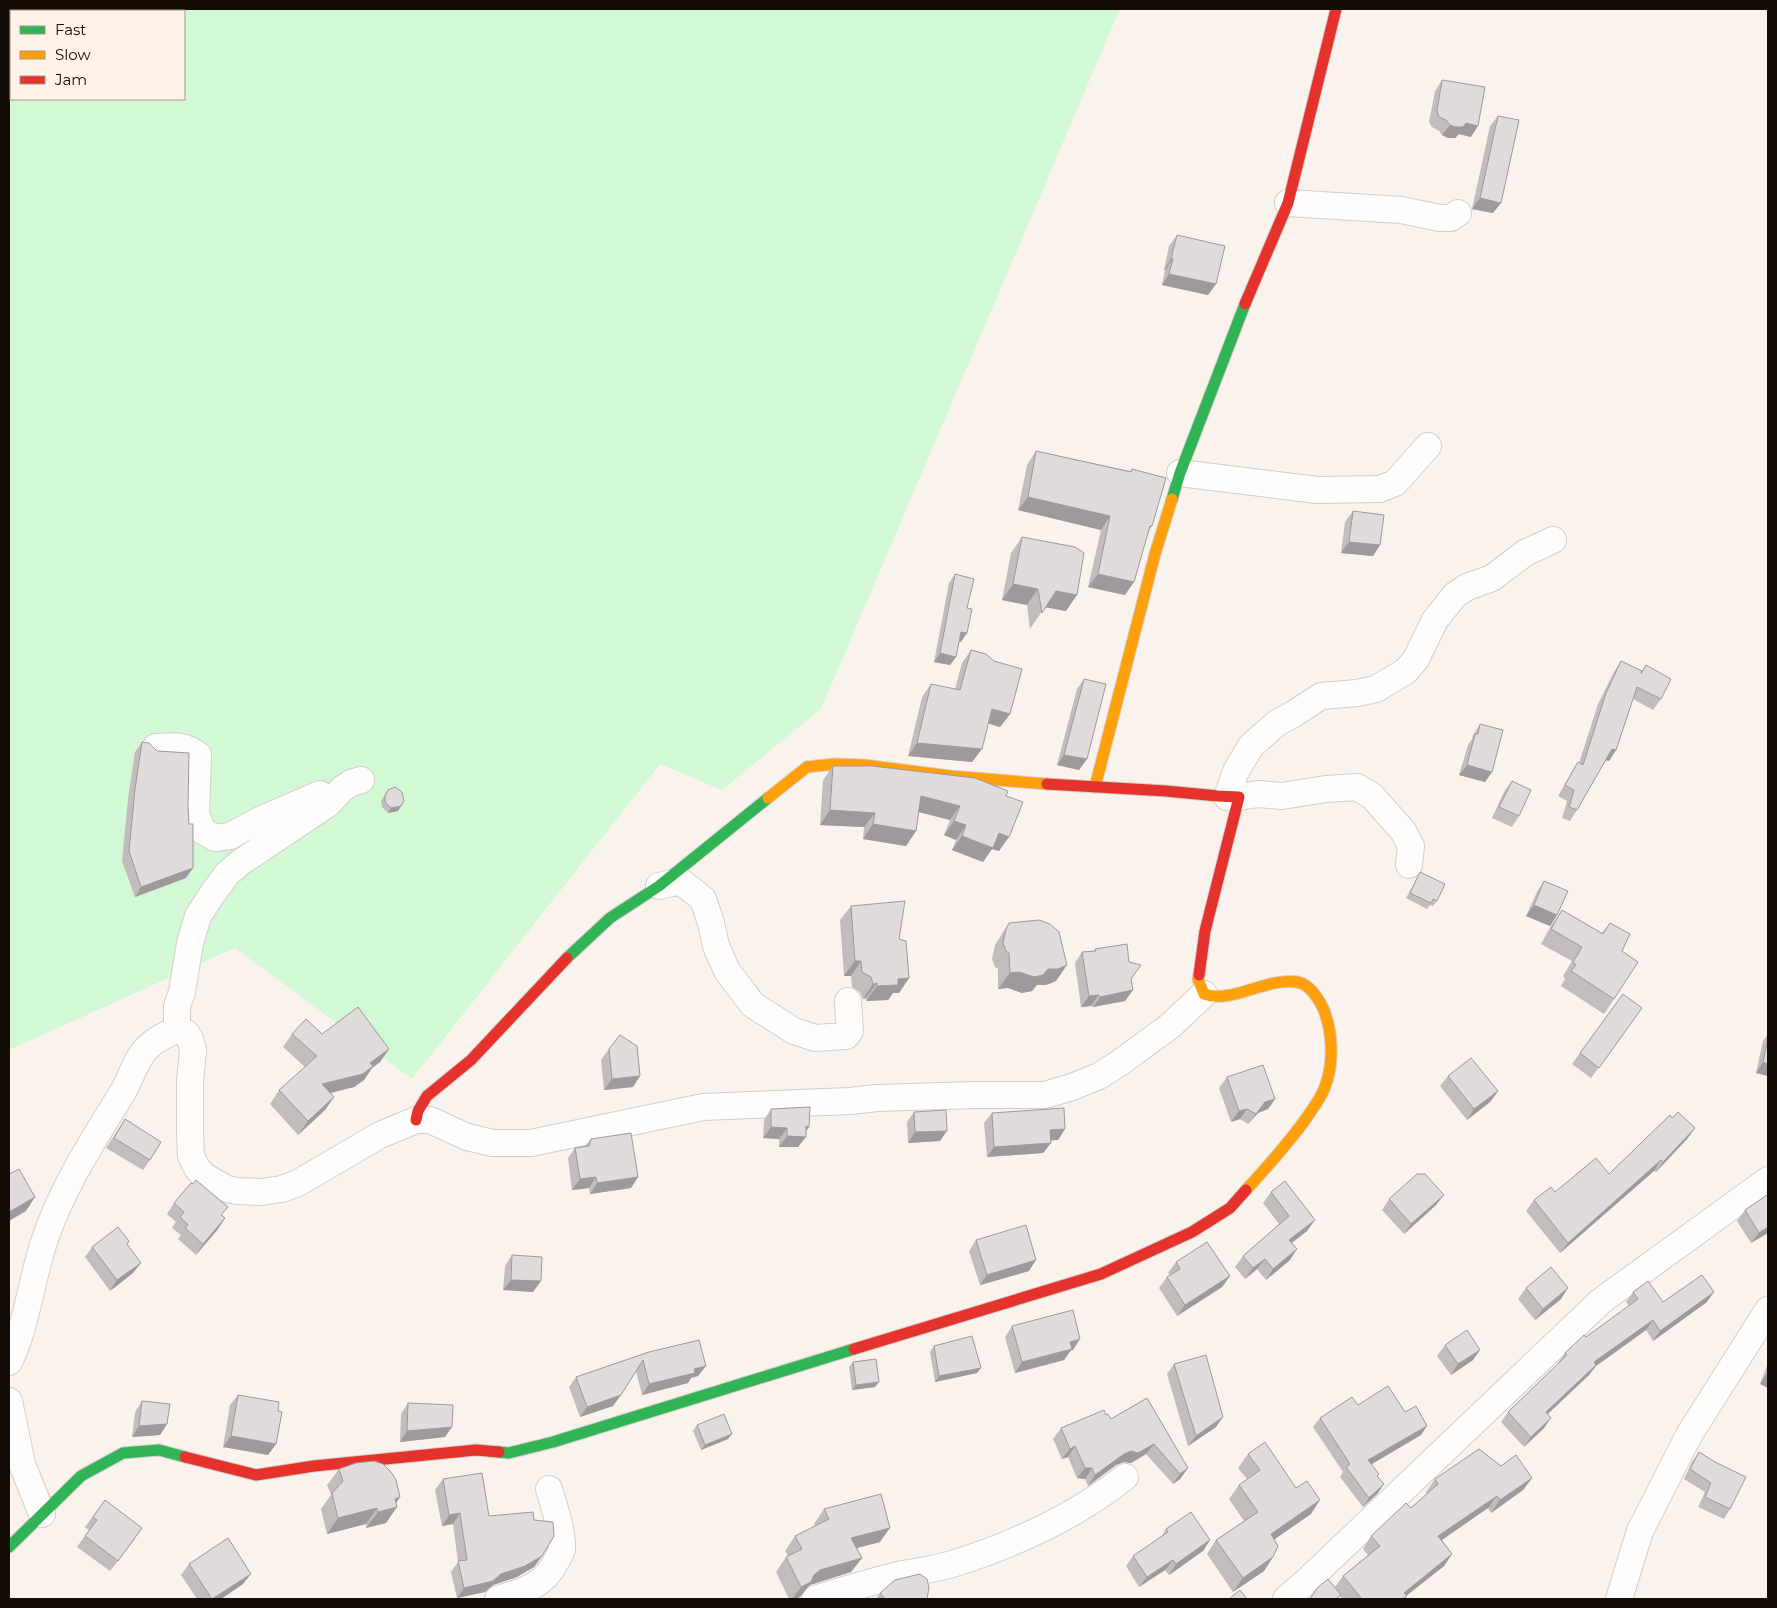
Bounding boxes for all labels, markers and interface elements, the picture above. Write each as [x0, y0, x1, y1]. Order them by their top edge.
legend [10, 10, 185, 100]
text: Fast [55, 20, 86, 39]
text: Slow [55, 45, 91, 64]
text: Jam [54, 70, 87, 89]

